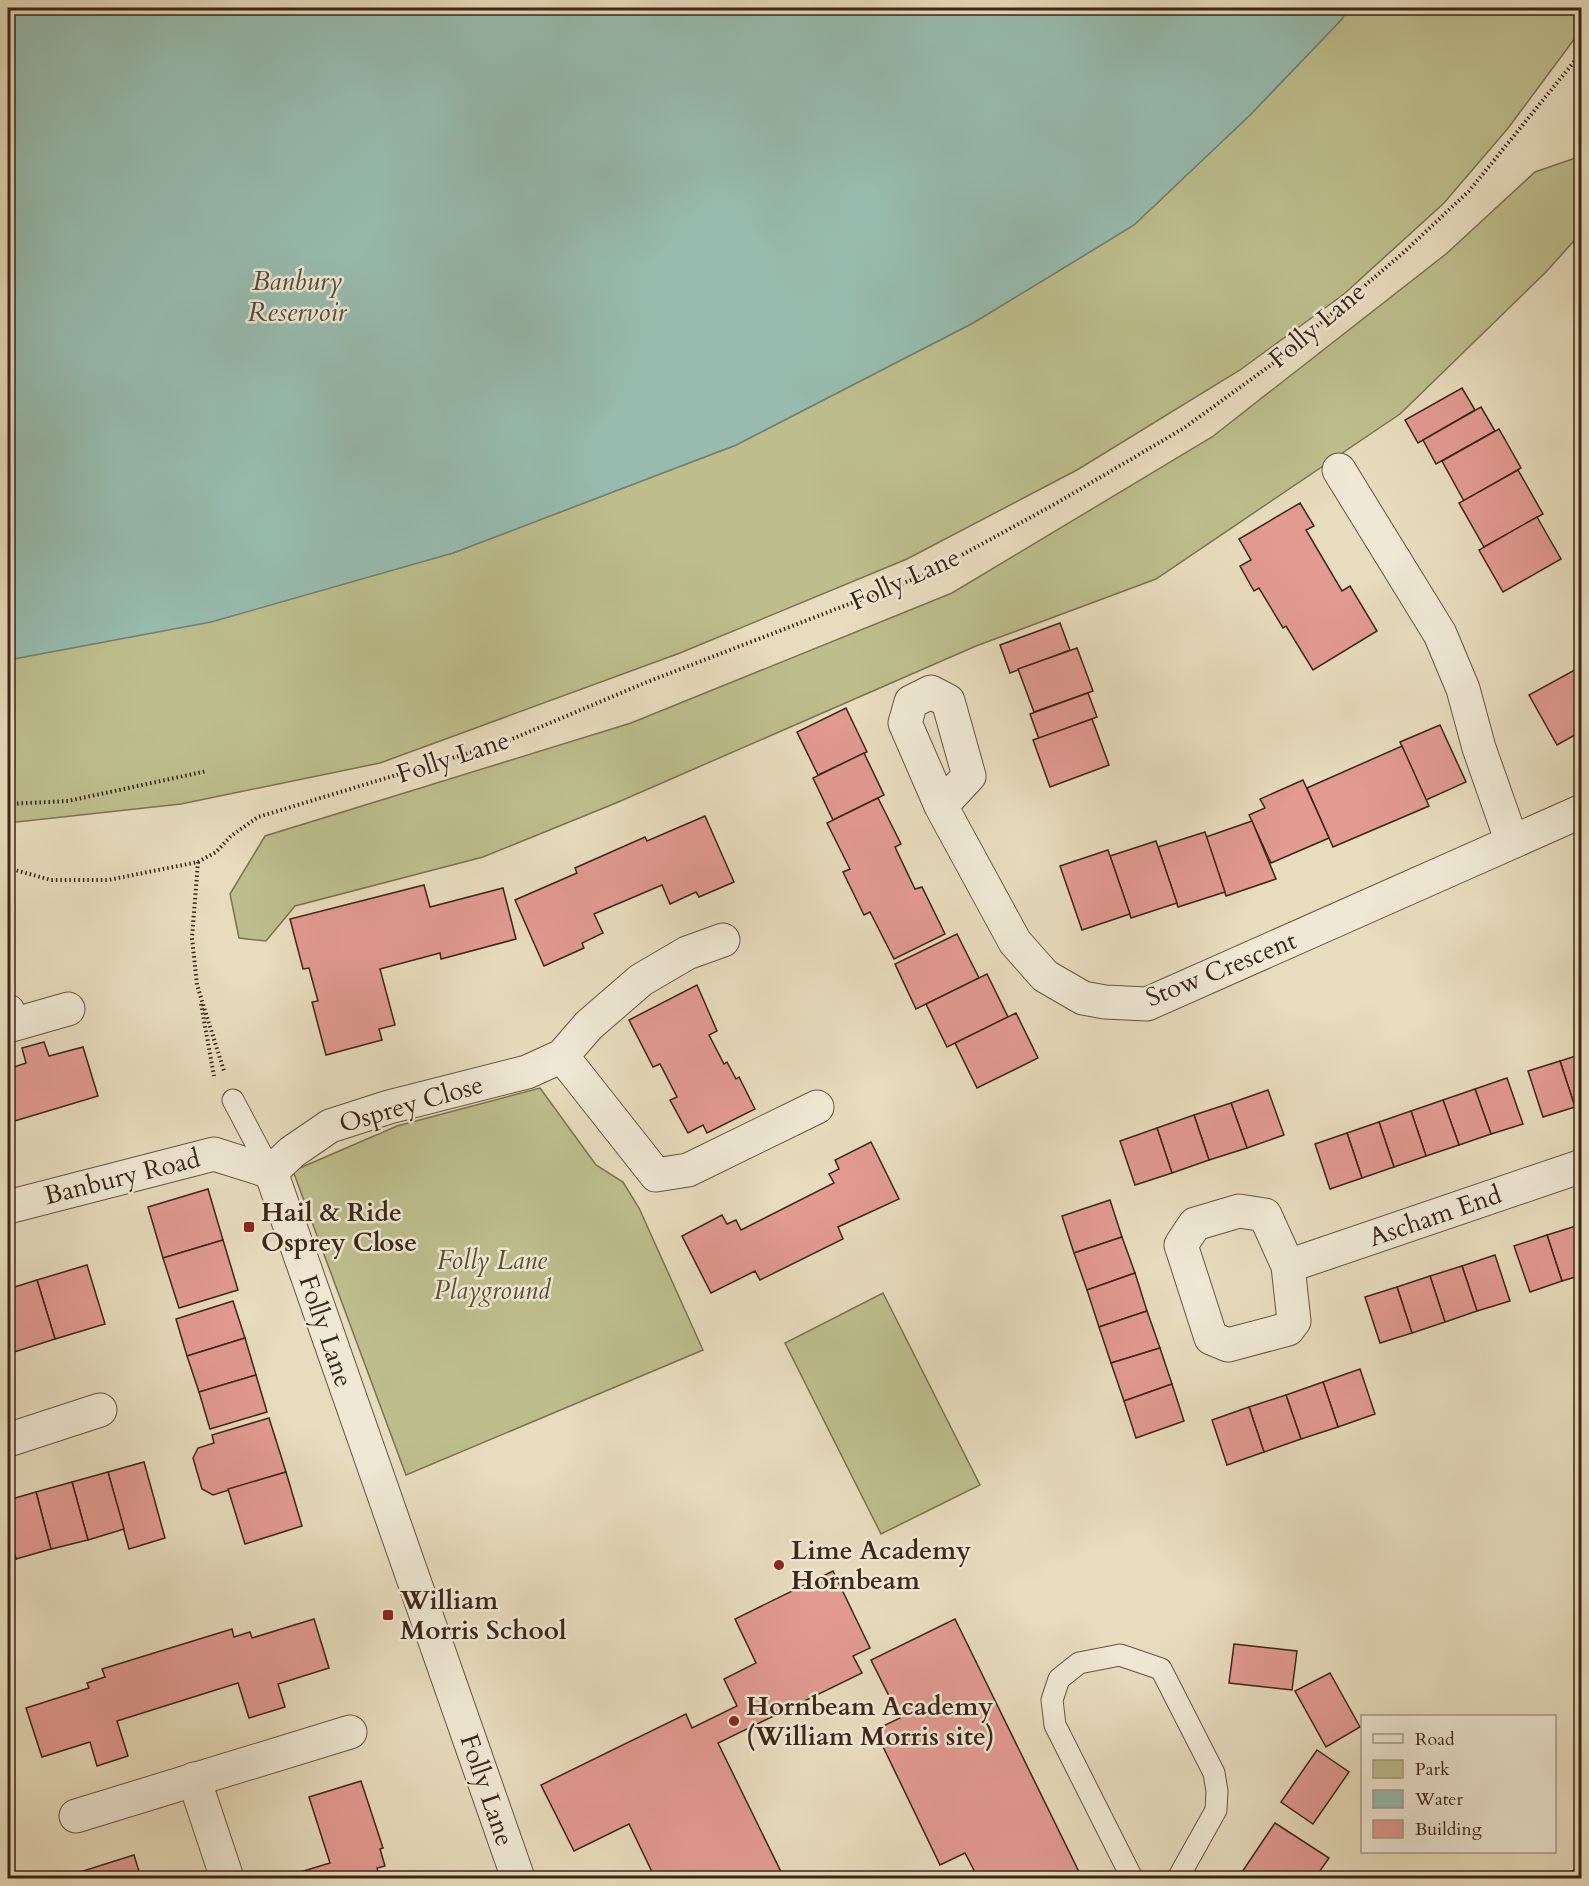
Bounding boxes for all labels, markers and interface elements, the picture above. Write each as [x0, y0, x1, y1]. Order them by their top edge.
water label: Banbury Reservoir [247, 263, 348, 331]
street label: Folly Lane [1261, 274, 1373, 376]
street label: Folly Lane [845, 539, 965, 619]
street label: Folly Lane [392, 722, 514, 792]
street label: Stow Crescent [1140, 923, 1302, 1015]
street label: Osprey Close [335, 1067, 487, 1141]
street label: Banbury Road [41, 1141, 204, 1213]
street label: Ascham End [1364, 1177, 1506, 1255]
place label: Hail & Ride Osprey Close [261, 1195, 417, 1260]
marker: Hail & Ride Osprey Close [242, 1220, 256, 1234]
park label: Folly Lane Playground [434, 1243, 552, 1308]
street label: Folly Lane [291, 1270, 361, 1392]
place label: Lime Academy Hornbeam [791, 1533, 971, 1598]
marker: Lime Academy Hornbeam [772, 1558, 786, 1572]
place label: William Morris School [399, 1583, 567, 1648]
marker: William Morris School [381, 1608, 395, 1622]
place label: Hornbeam Academy (William Morris site) [746, 1689, 995, 1754]
marker: Hornbeam Academy (William Morris site) [727, 1714, 741, 1728]
legend [1361, 1715, 1556, 1853]
text: Road [1415, 1727, 1455, 1752]
street label: Folly Lane [452, 1729, 522, 1851]
text: Park [1415, 1757, 1450, 1782]
text: Water [1414, 1787, 1464, 1812]
text: Building [1415, 1817, 1483, 1842]

